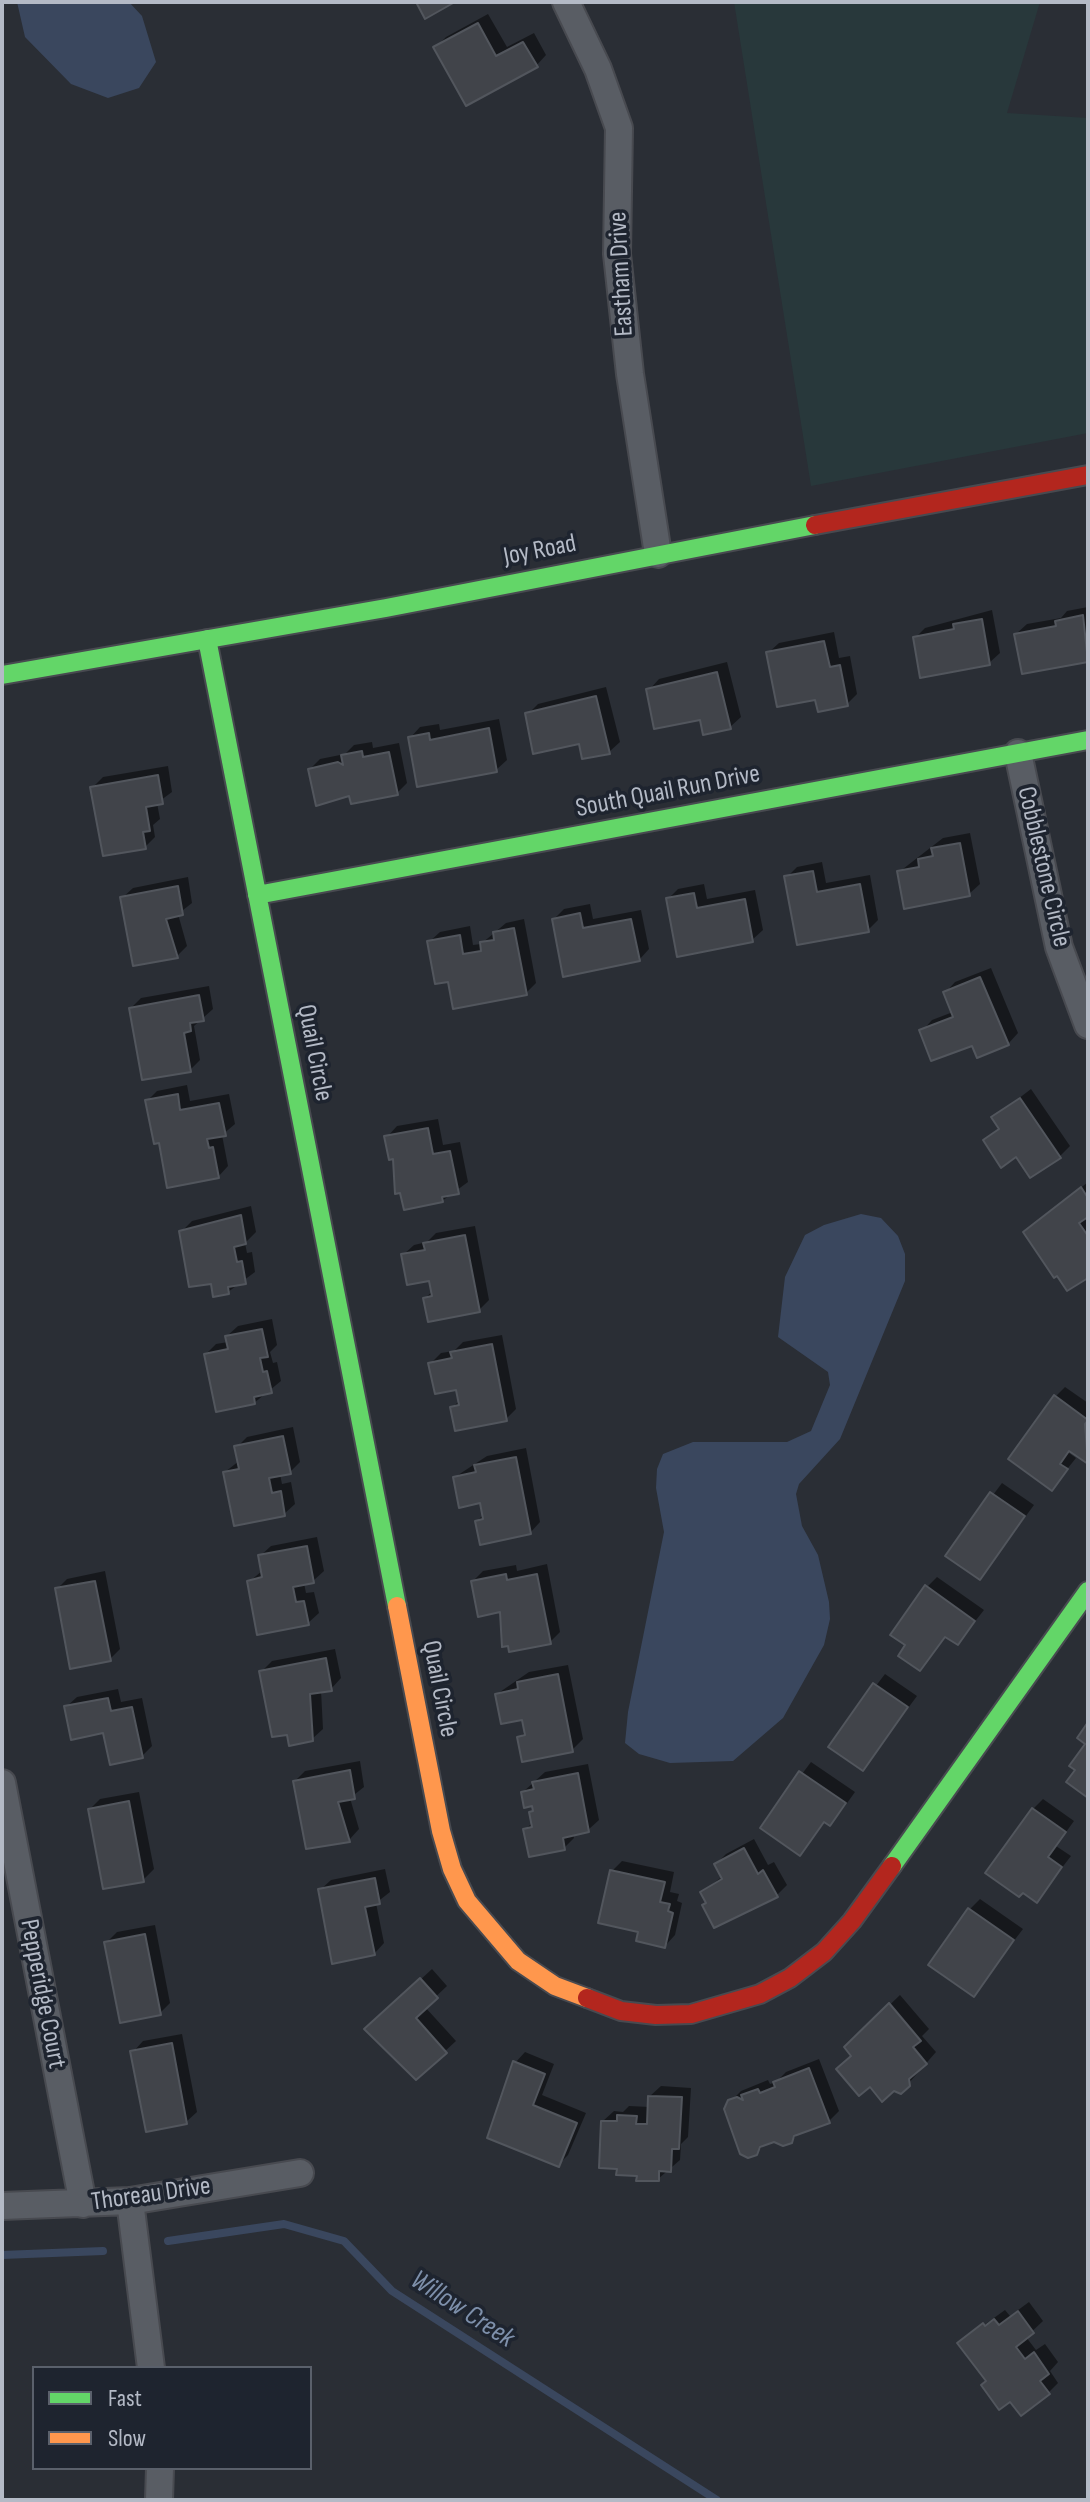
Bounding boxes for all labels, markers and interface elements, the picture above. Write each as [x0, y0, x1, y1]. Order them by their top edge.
street label: Eastham Drive [603, 211, 641, 337]
street label: Joy Road [501, 529, 579, 573]
street label: South Quail Run Drive [573, 759, 763, 825]
street label: Cobblestone Circle [1009, 784, 1077, 950]
street label: Quail Circle [289, 1002, 339, 1104]
street label: Quail Circle [414, 1638, 464, 1740]
street label: Pepperidge Court [12, 1917, 72, 2071]
street label: Thoreau Drive [89, 2171, 213, 2219]
water label: Willow Creek [404, 2264, 520, 2356]
legend [32, 2366, 312, 2470]
text: Fast [108, 2384, 142, 2413]
text: Slow [108, 2424, 146, 2453]

